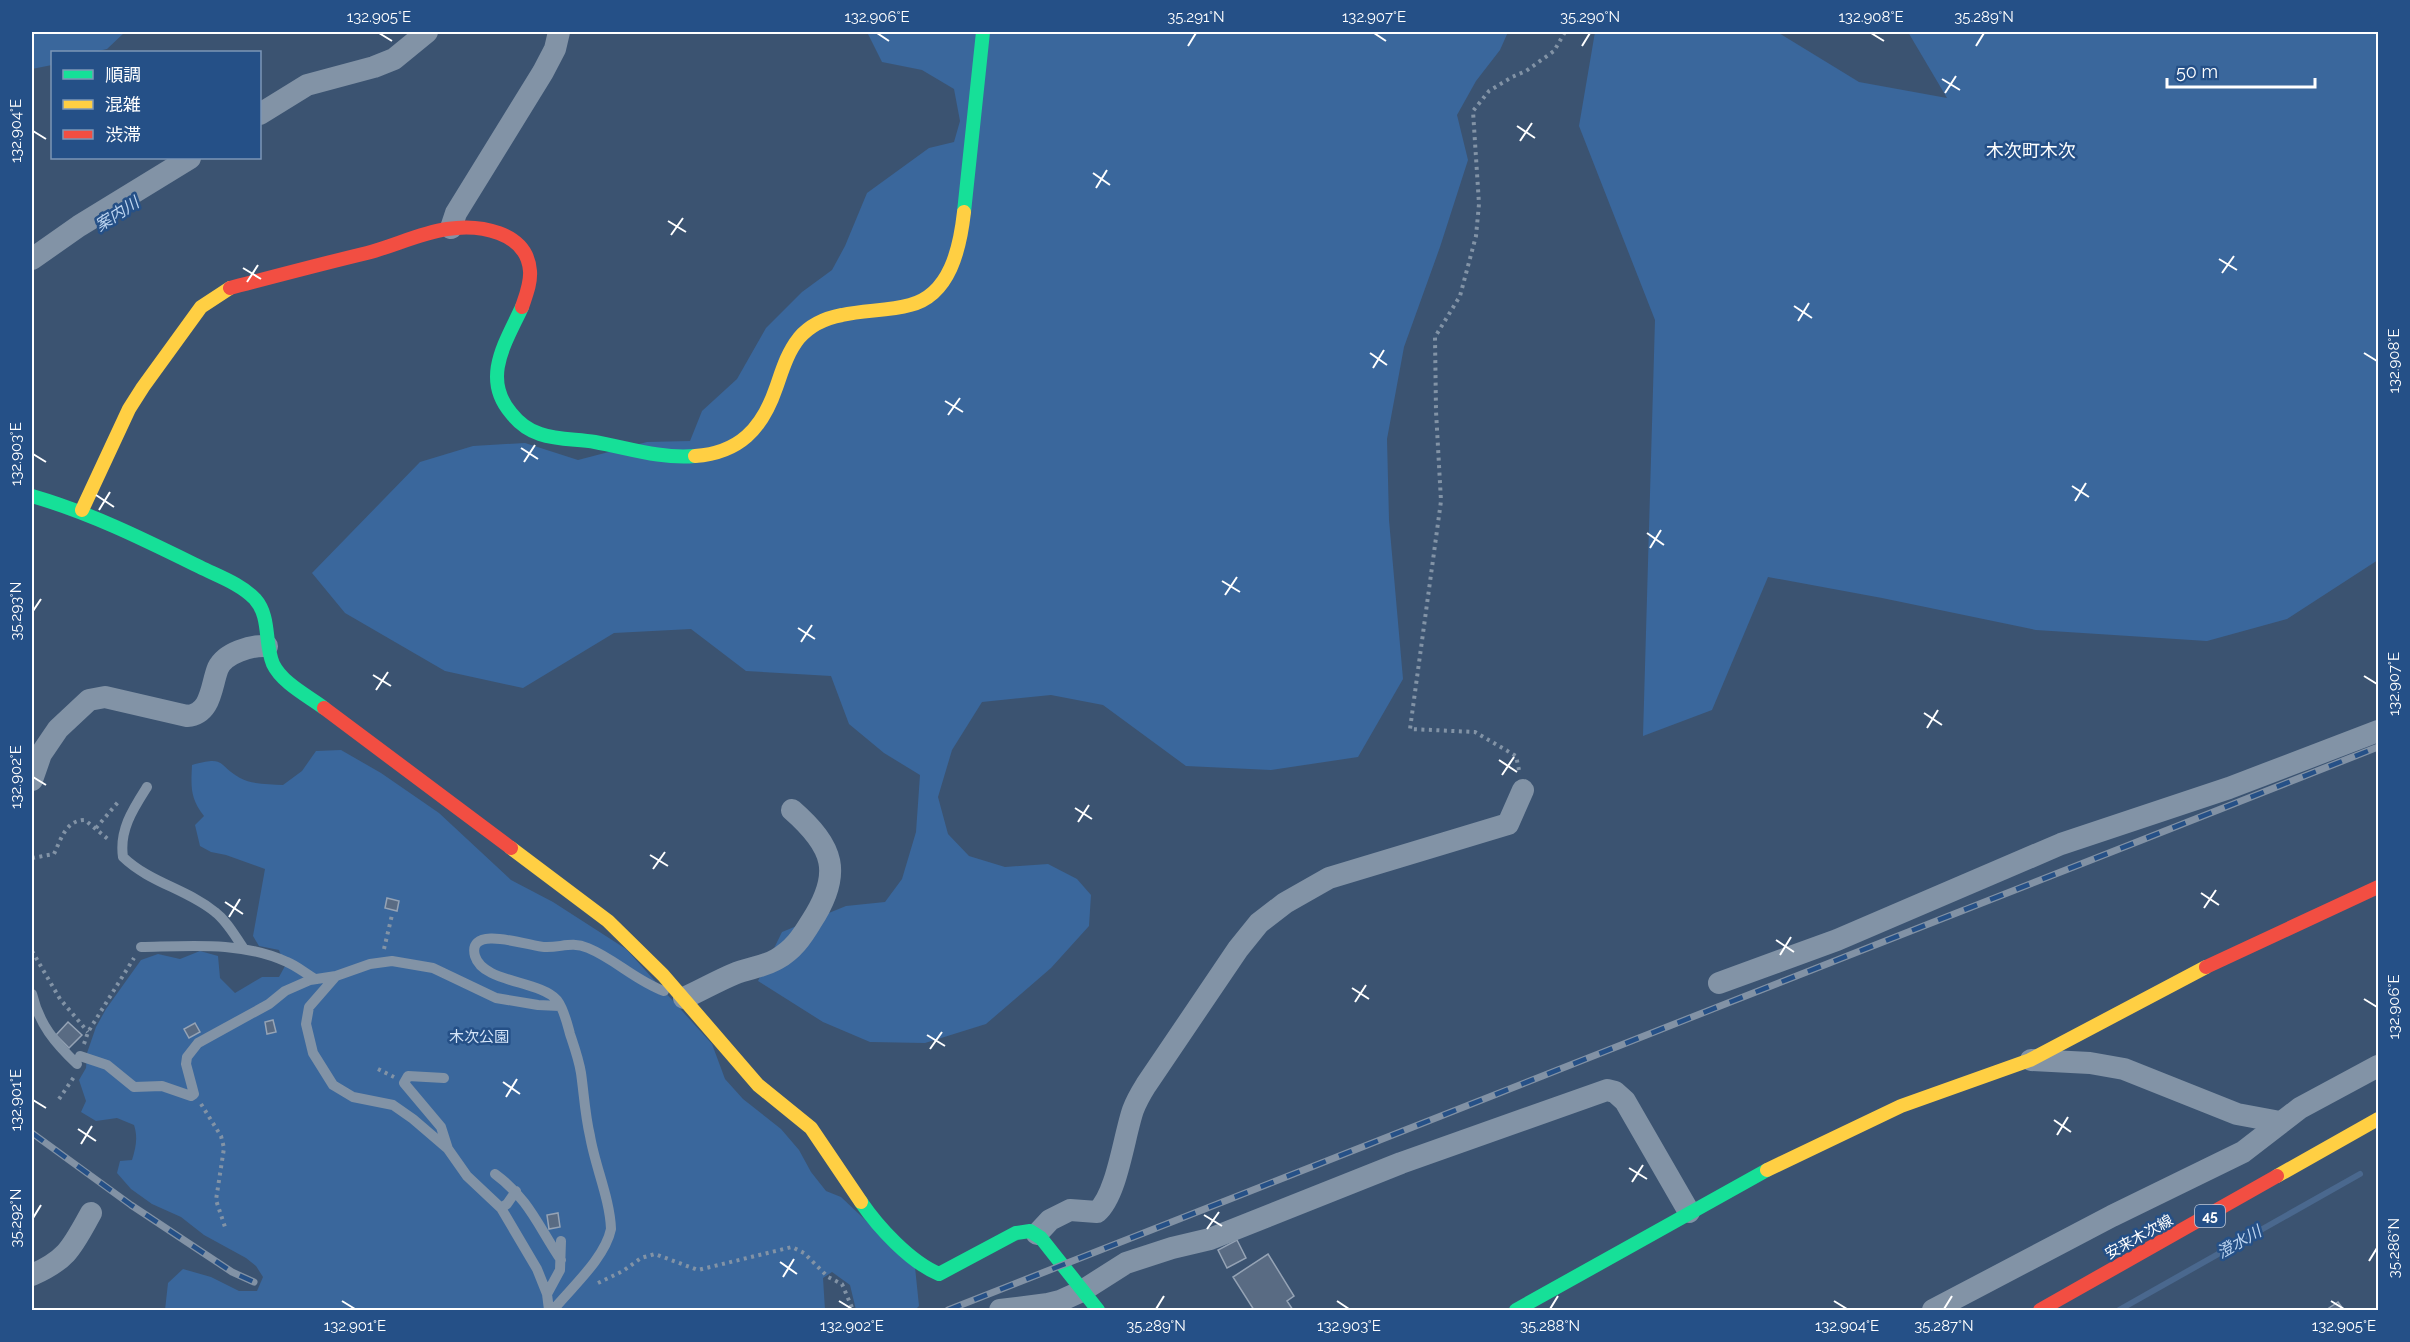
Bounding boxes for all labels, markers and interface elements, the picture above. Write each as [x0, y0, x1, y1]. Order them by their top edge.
text: 132.905°E [347, 8, 411, 26]
text: 132.906°E [844, 8, 910, 26]
text: 35.291°N [1167, 8, 1225, 26]
text: 132.907°E [1342, 8, 1406, 26]
text: 35.290°N [1560, 8, 1620, 26]
text: 132.908°E [1838, 8, 1904, 26]
text: 35.289°N [1954, 8, 2014, 26]
legend [51, 51, 261, 159]
scale bar [2167, 51, 2316, 89]
text: 50 m [2176, 61, 2218, 82]
text: 順調 [105, 64, 141, 85]
text: 混雑 [105, 94, 141, 115]
text: 132.904°E [7, 99, 25, 163]
text: 渋滞 [105, 124, 141, 145]
district label: 木次町木次 [1986, 140, 2076, 161]
water label: 案内川 [92, 192, 144, 235]
text: 132.908°E [2385, 328, 2403, 394]
text: 132.903°E [7, 422, 25, 486]
text: 35.293°N [7, 582, 25, 640]
text: 132.907°E [2385, 652, 2403, 716]
text: 132.902°E [7, 745, 25, 809]
text: 132.906°E [2385, 974, 2403, 1040]
park label: 木次公園 [449, 1028, 509, 1046]
text: 132.901°E [7, 1069, 25, 1131]
text: 35.292°N [7, 1189, 25, 1247]
road number: 45 [2195, 1205, 2225, 1227]
street label: 安来木次線 [2102, 1211, 2176, 1263]
text: 35.286°N [2385, 1218, 2403, 1278]
water label: 澄水川 [2213, 1221, 2266, 1262]
text: 132.901°E [324, 1317, 386, 1335]
text: 132.902°E [820, 1317, 884, 1335]
text: 35.289°N [1126, 1317, 1186, 1335]
text: 132.903°E [1317, 1317, 1381, 1335]
text: 35.288°N [1520, 1317, 1580, 1335]
text: 132.904°E [1815, 1317, 1879, 1335]
text: 35.287°N [1914, 1317, 1974, 1335]
text: 132.905°E [2312, 1317, 2376, 1335]

